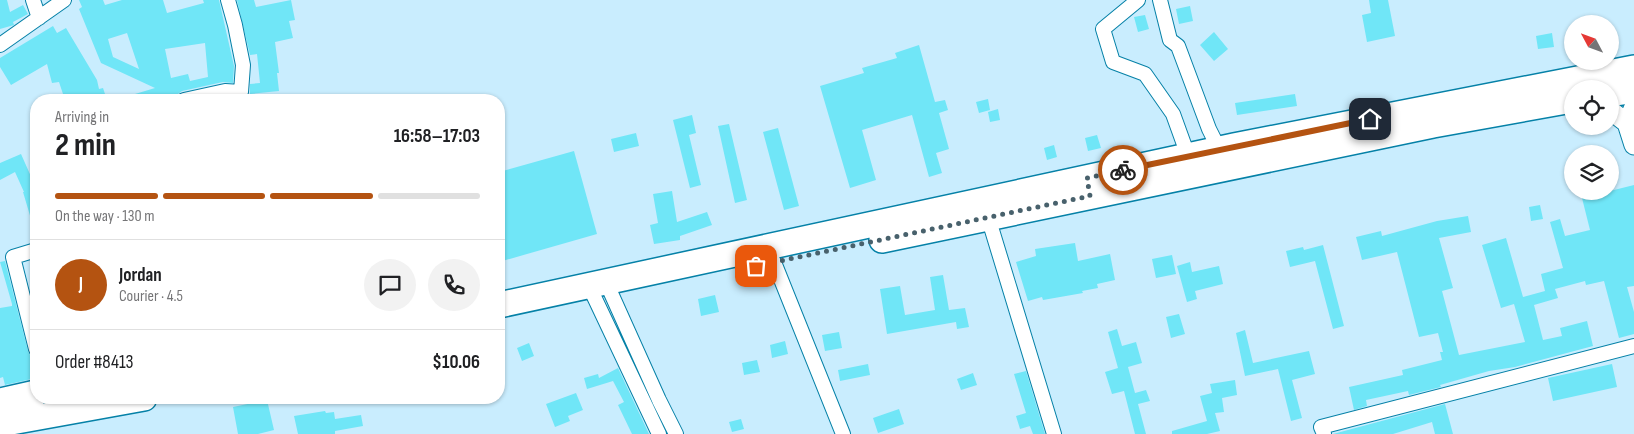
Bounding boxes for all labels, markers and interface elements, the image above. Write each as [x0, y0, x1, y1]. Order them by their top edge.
north arrow [1564, 15, 1619, 70]
map controls [1564, 15, 1619, 200]
button: locate [1564, 80, 1619, 135]
pin [1349, 98, 1391, 140]
icon: home [1356, 105, 1384, 133]
text: Arriving in [55, 108, 109, 127]
text: 16:58–17:03 [394, 125, 480, 148]
text: 2 min [55, 126, 116, 165]
courier [1098, 145, 1148, 195]
button: layers [1564, 145, 1619, 200]
icon: bike [1109, 156, 1137, 184]
text: On the way · 130 m [55, 207, 154, 226]
pin [735, 245, 777, 287]
icon: bag [742, 252, 770, 280]
button: chat [364, 259, 416, 311]
button: phone [428, 259, 480, 311]
text: Jordan [119, 264, 162, 287]
text: J [79, 273, 83, 296]
text: Courier · 4.5 [119, 287, 183, 306]
text: Order #8413 [55, 351, 134, 374]
text: $10.06 [432, 351, 480, 374]

